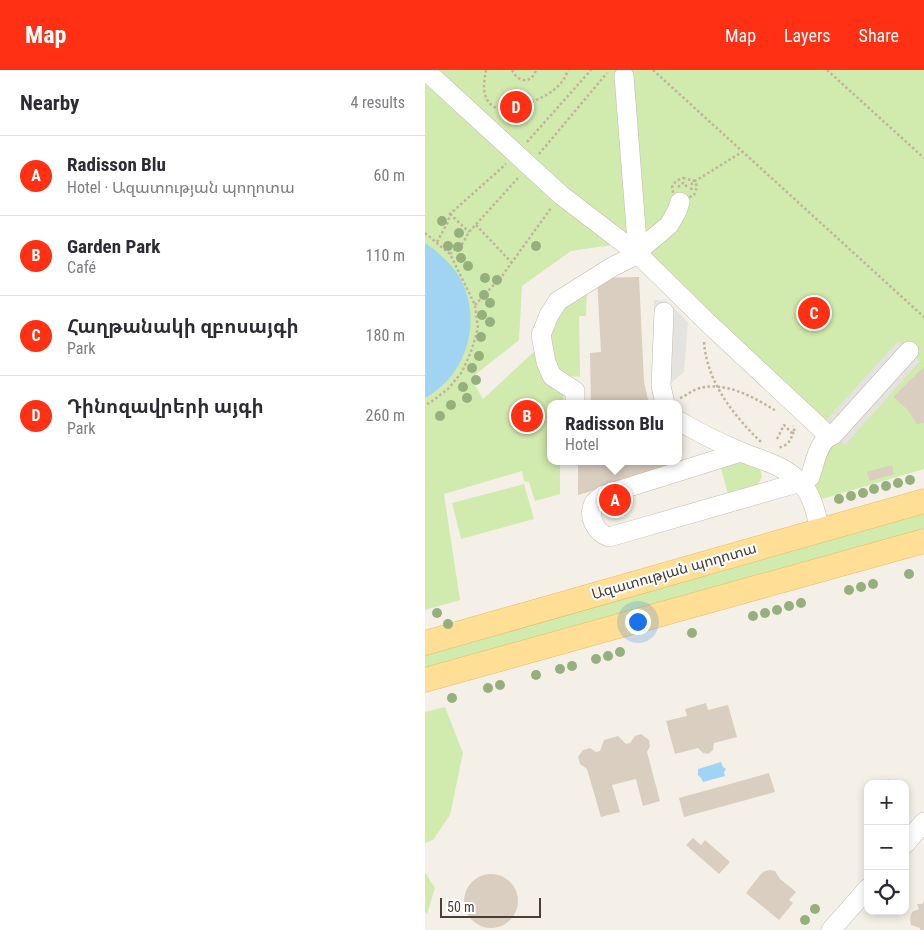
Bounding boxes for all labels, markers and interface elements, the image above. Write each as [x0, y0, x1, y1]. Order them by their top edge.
text: Map [25, 21, 66, 49]
text: Map [725, 25, 756, 46]
text: Layers [784, 25, 831, 46]
text: Share [859, 25, 899, 46]
pin: D [500, 88, 532, 126]
text: Nearby [20, 91, 79, 115]
text: 4 results [350, 93, 405, 112]
text: Radisson Blu [67, 153, 166, 176]
text: A [31, 166, 41, 185]
text: 60 m [373, 166, 405, 185]
text: Hotel · Ազատության պողոտա [67, 178, 295, 197]
text: Garden Park [67, 235, 160, 258]
text: B [32, 246, 40, 265]
text: 110 m [366, 246, 405, 265]
text: Café [67, 258, 96, 277]
pin: C [798, 294, 830, 332]
text: Հաղթանակի զբոսայգի [67, 315, 299, 338]
text: C [31, 326, 41, 345]
text: 180 m [366, 326, 405, 345]
text: Park [67, 339, 96, 358]
text: Դինոզավրերի այգի [67, 395, 264, 418]
pin: B [511, 397, 543, 435]
popup [547, 400, 682, 465]
text: D [31, 406, 41, 425]
text: 260 m [366, 406, 405, 425]
text: Radisson Blu [565, 412, 664, 435]
text: Park [67, 419, 96, 438]
text: Hotel [565, 435, 599, 454]
pin: A [599, 481, 631, 519]
street label: Ազատության պողոտա [589, 539, 759, 603]
your location [625, 609, 651, 635]
map controls [864, 780, 909, 915]
button: + [864, 780, 909, 825]
button: − [864, 825, 909, 870]
button: locate [864, 870, 909, 915]
scale bar [440, 895, 541, 918]
text: 50 m [447, 899, 475, 915]

